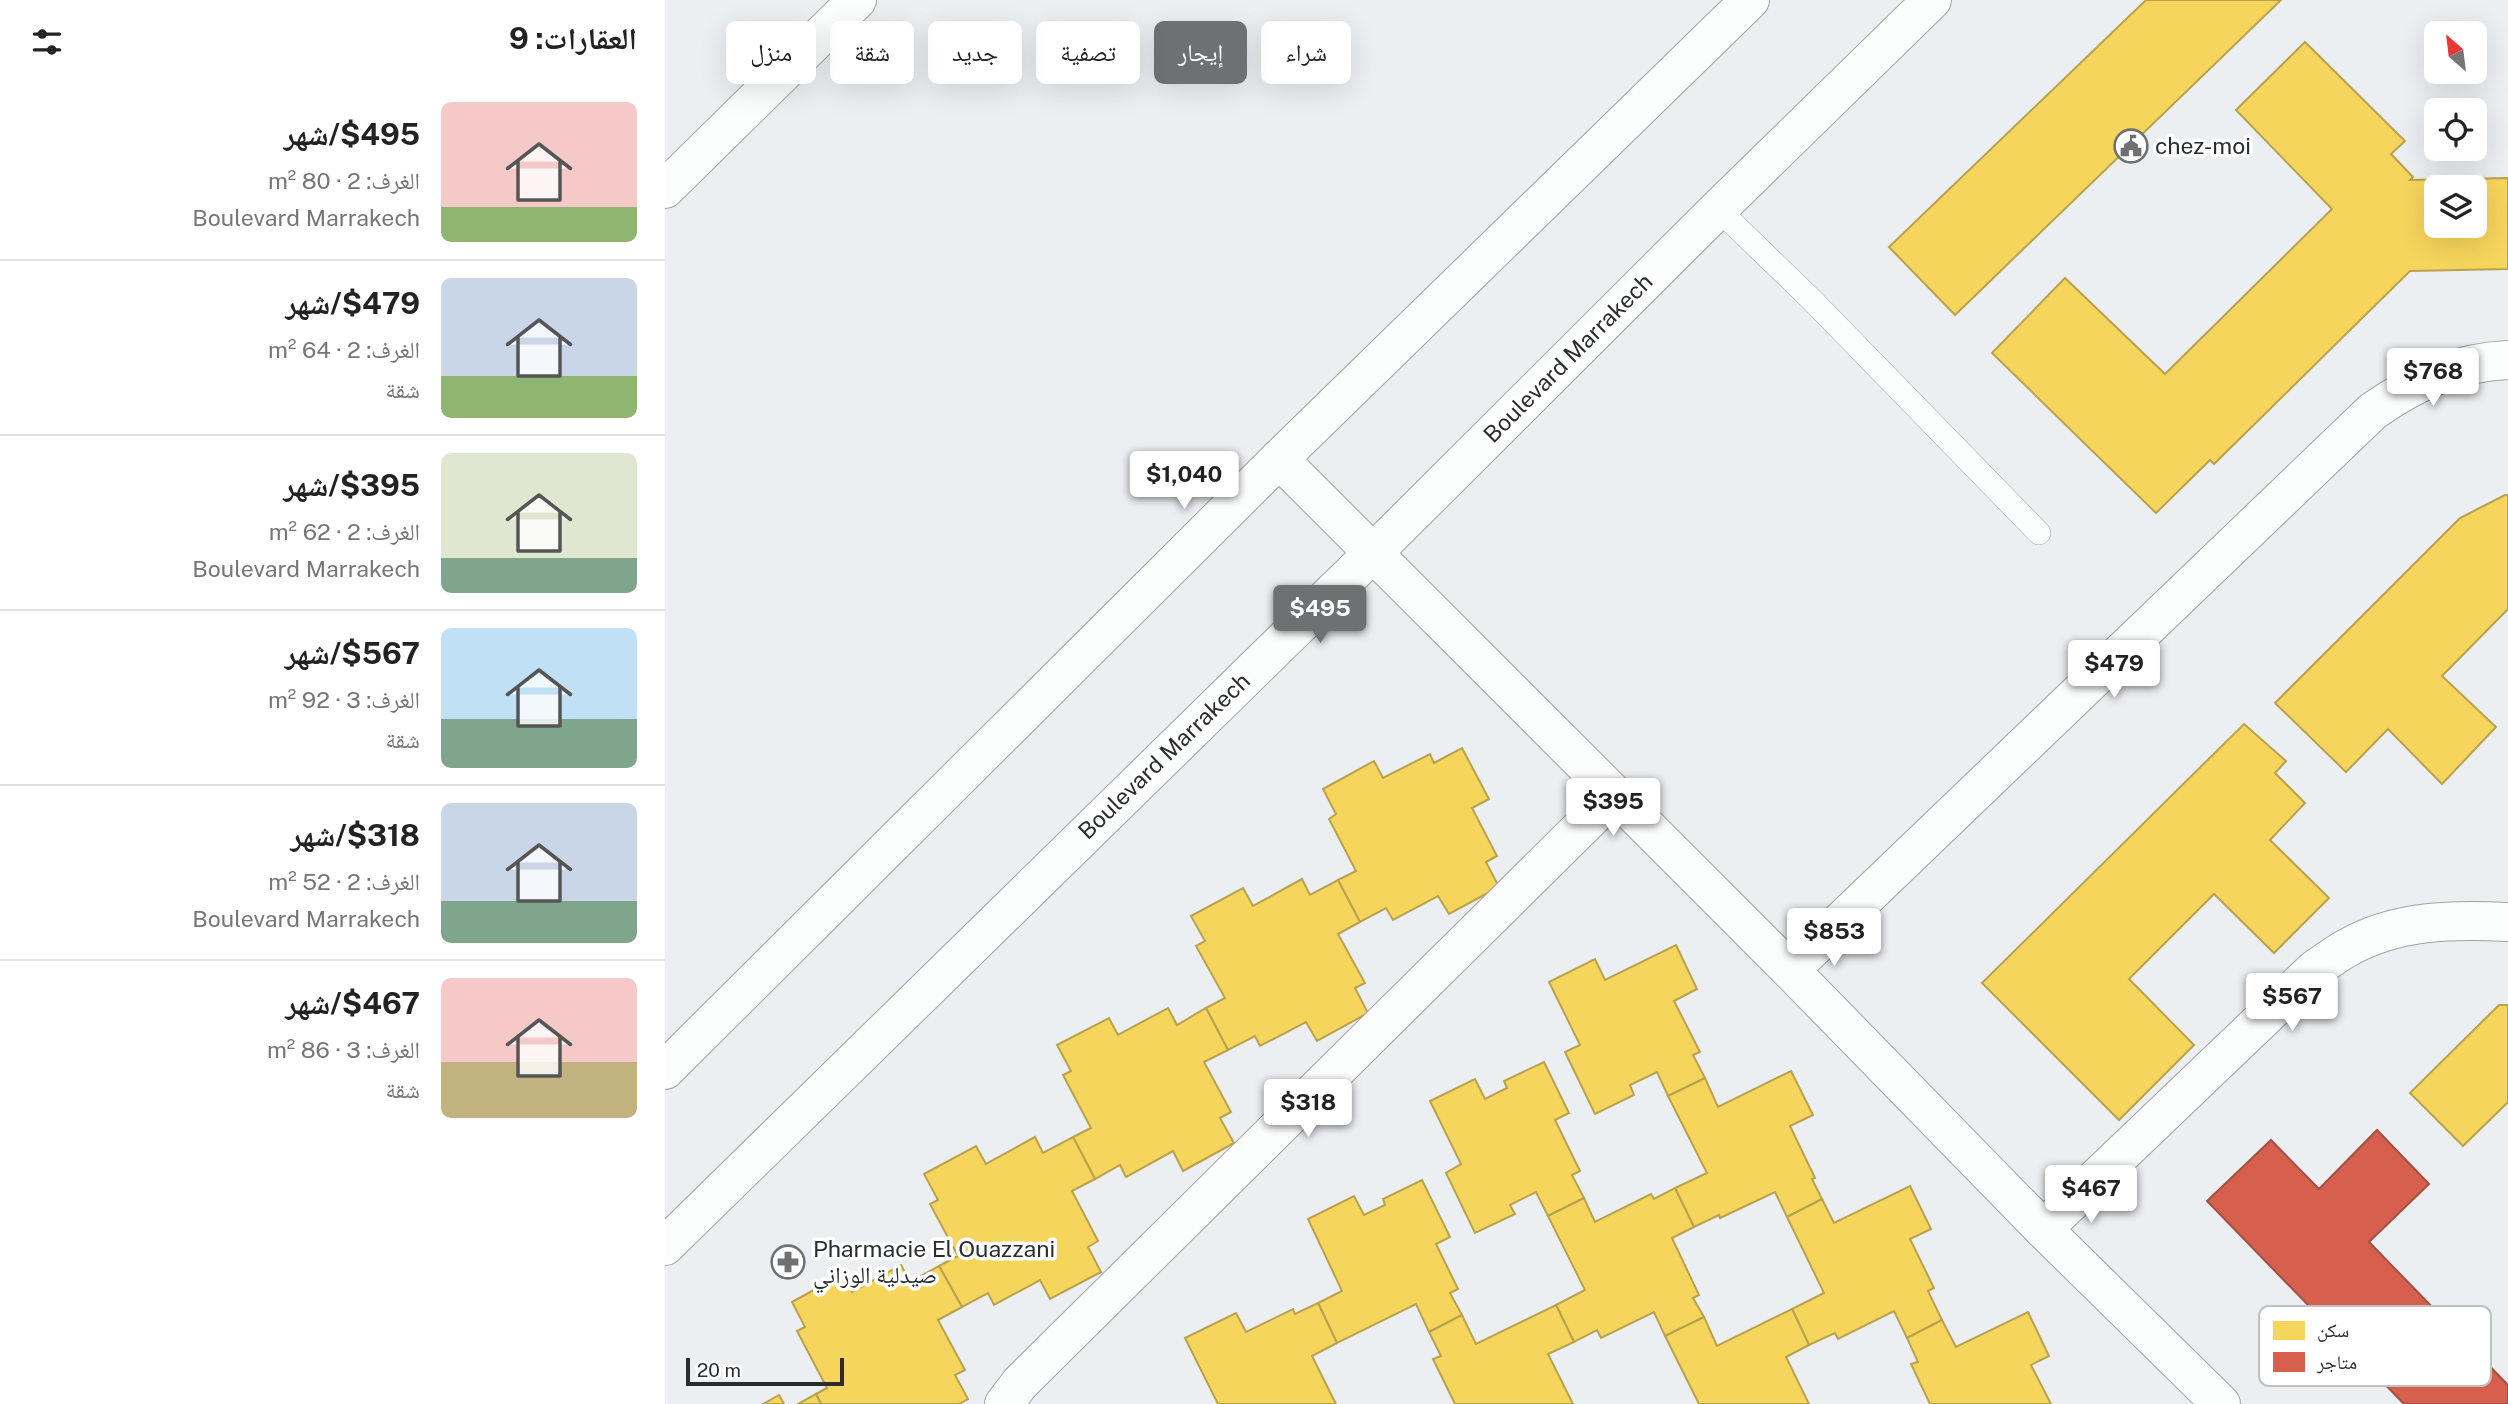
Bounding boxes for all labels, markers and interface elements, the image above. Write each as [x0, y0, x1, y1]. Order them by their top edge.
text: العقارات: 9 [509, 20, 637, 56]
chip: منزل [726, 21, 816, 84]
chip: شقة [830, 21, 914, 84]
chip: جديد [928, 21, 1022, 84]
chip: تصفية [1036, 21, 1140, 84]
chip: إيجار [1154, 21, 1247, 84]
chip: شراء [1261, 21, 1351, 84]
north arrow [2424, 21, 2487, 84]
map controls [2424, 21, 2487, 238]
icon: filters [28, 23, 66, 61]
button: locate [2424, 98, 2487, 161]
text: $495/شهر [284, 116, 420, 152]
public building icon: chez-moi [2112, 127, 2150, 165]
icon: home [497, 130, 581, 214]
place label: chez-moi [2155, 132, 2251, 159]
text: الغرف: 2 · 80 m² [268, 167, 420, 194]
button: layers [2424, 175, 2487, 238]
text: Boulevard Marrakech [192, 204, 420, 231]
street label: Boulevard Marrakech [1478, 268, 1658, 448]
text: $479/شهر [285, 285, 420, 321]
icon: home [497, 306, 581, 390]
text: الغرف: 2 · 64 m² [268, 336, 420, 363]
pin: $768 [2392, 348, 2474, 408]
text: $768 [2403, 357, 2463, 384]
text: شقة [386, 376, 420, 403]
pin: $1,040 [1127, 452, 1241, 511]
text: $1,040 [1146, 460, 1222, 487]
text: $395/شهر [284, 467, 420, 503]
icon: home [497, 481, 581, 565]
text: الغرف: 2 · 62 m² [269, 518, 420, 545]
text: Boulevard Marrakech [192, 555, 420, 582]
pin: $495 [1279, 586, 1361, 645]
text: $495 [1289, 594, 1351, 621]
text: $567/شهر [285, 635, 420, 671]
pin: $479 [2073, 640, 2155, 700]
text: $479 [2084, 649, 2144, 676]
icon: home [497, 656, 581, 740]
street label: Boulevard Marrakech [1072, 667, 1255, 844]
text: الغرف: 3 · 92 m² [268, 686, 420, 713]
text: شقة [386, 726, 420, 753]
pin: $395 [1572, 778, 1654, 838]
text: $395 [1582, 787, 1644, 814]
text: $318/شهر [290, 817, 420, 853]
icon: home [497, 831, 581, 915]
text: الغرف: 2 · 52 m² [268, 868, 420, 895]
text: Boulevard Marrakech [192, 905, 420, 932]
pin: $853 [1793, 908, 1875, 968]
text: $853 [1803, 917, 1865, 944]
pin: $567 [2251, 974, 2333, 1033]
text: $567 [2262, 982, 2322, 1009]
text: $467/شهر [286, 985, 420, 1021]
icon: home [497, 1006, 581, 1090]
text: الغرف: 3 · 86 m² [267, 1036, 420, 1063]
text: شقة [386, 1076, 420, 1103]
pin: $318 [1267, 1080, 1349, 1139]
text: $318 [1280, 1088, 1336, 1115]
pin: $467 [2050, 1166, 2132, 1225]
text: $467 [2061, 1174, 2121, 1201]
place label: Pharmacie El Ouazzani صيدلية الوزاني [813, 1235, 1055, 1294]
pharmacy icon: Pharmacie El Ouazzani صيدلية الوزاني [769, 1243, 807, 1281]
legend [2259, 1306, 2491, 1386]
text: سكن [2317, 1319, 2349, 1342]
text: متاجر [2316, 1351, 2357, 1374]
scale bar [686, 1355, 843, 1387]
text: 20 m [697, 1359, 741, 1381]

